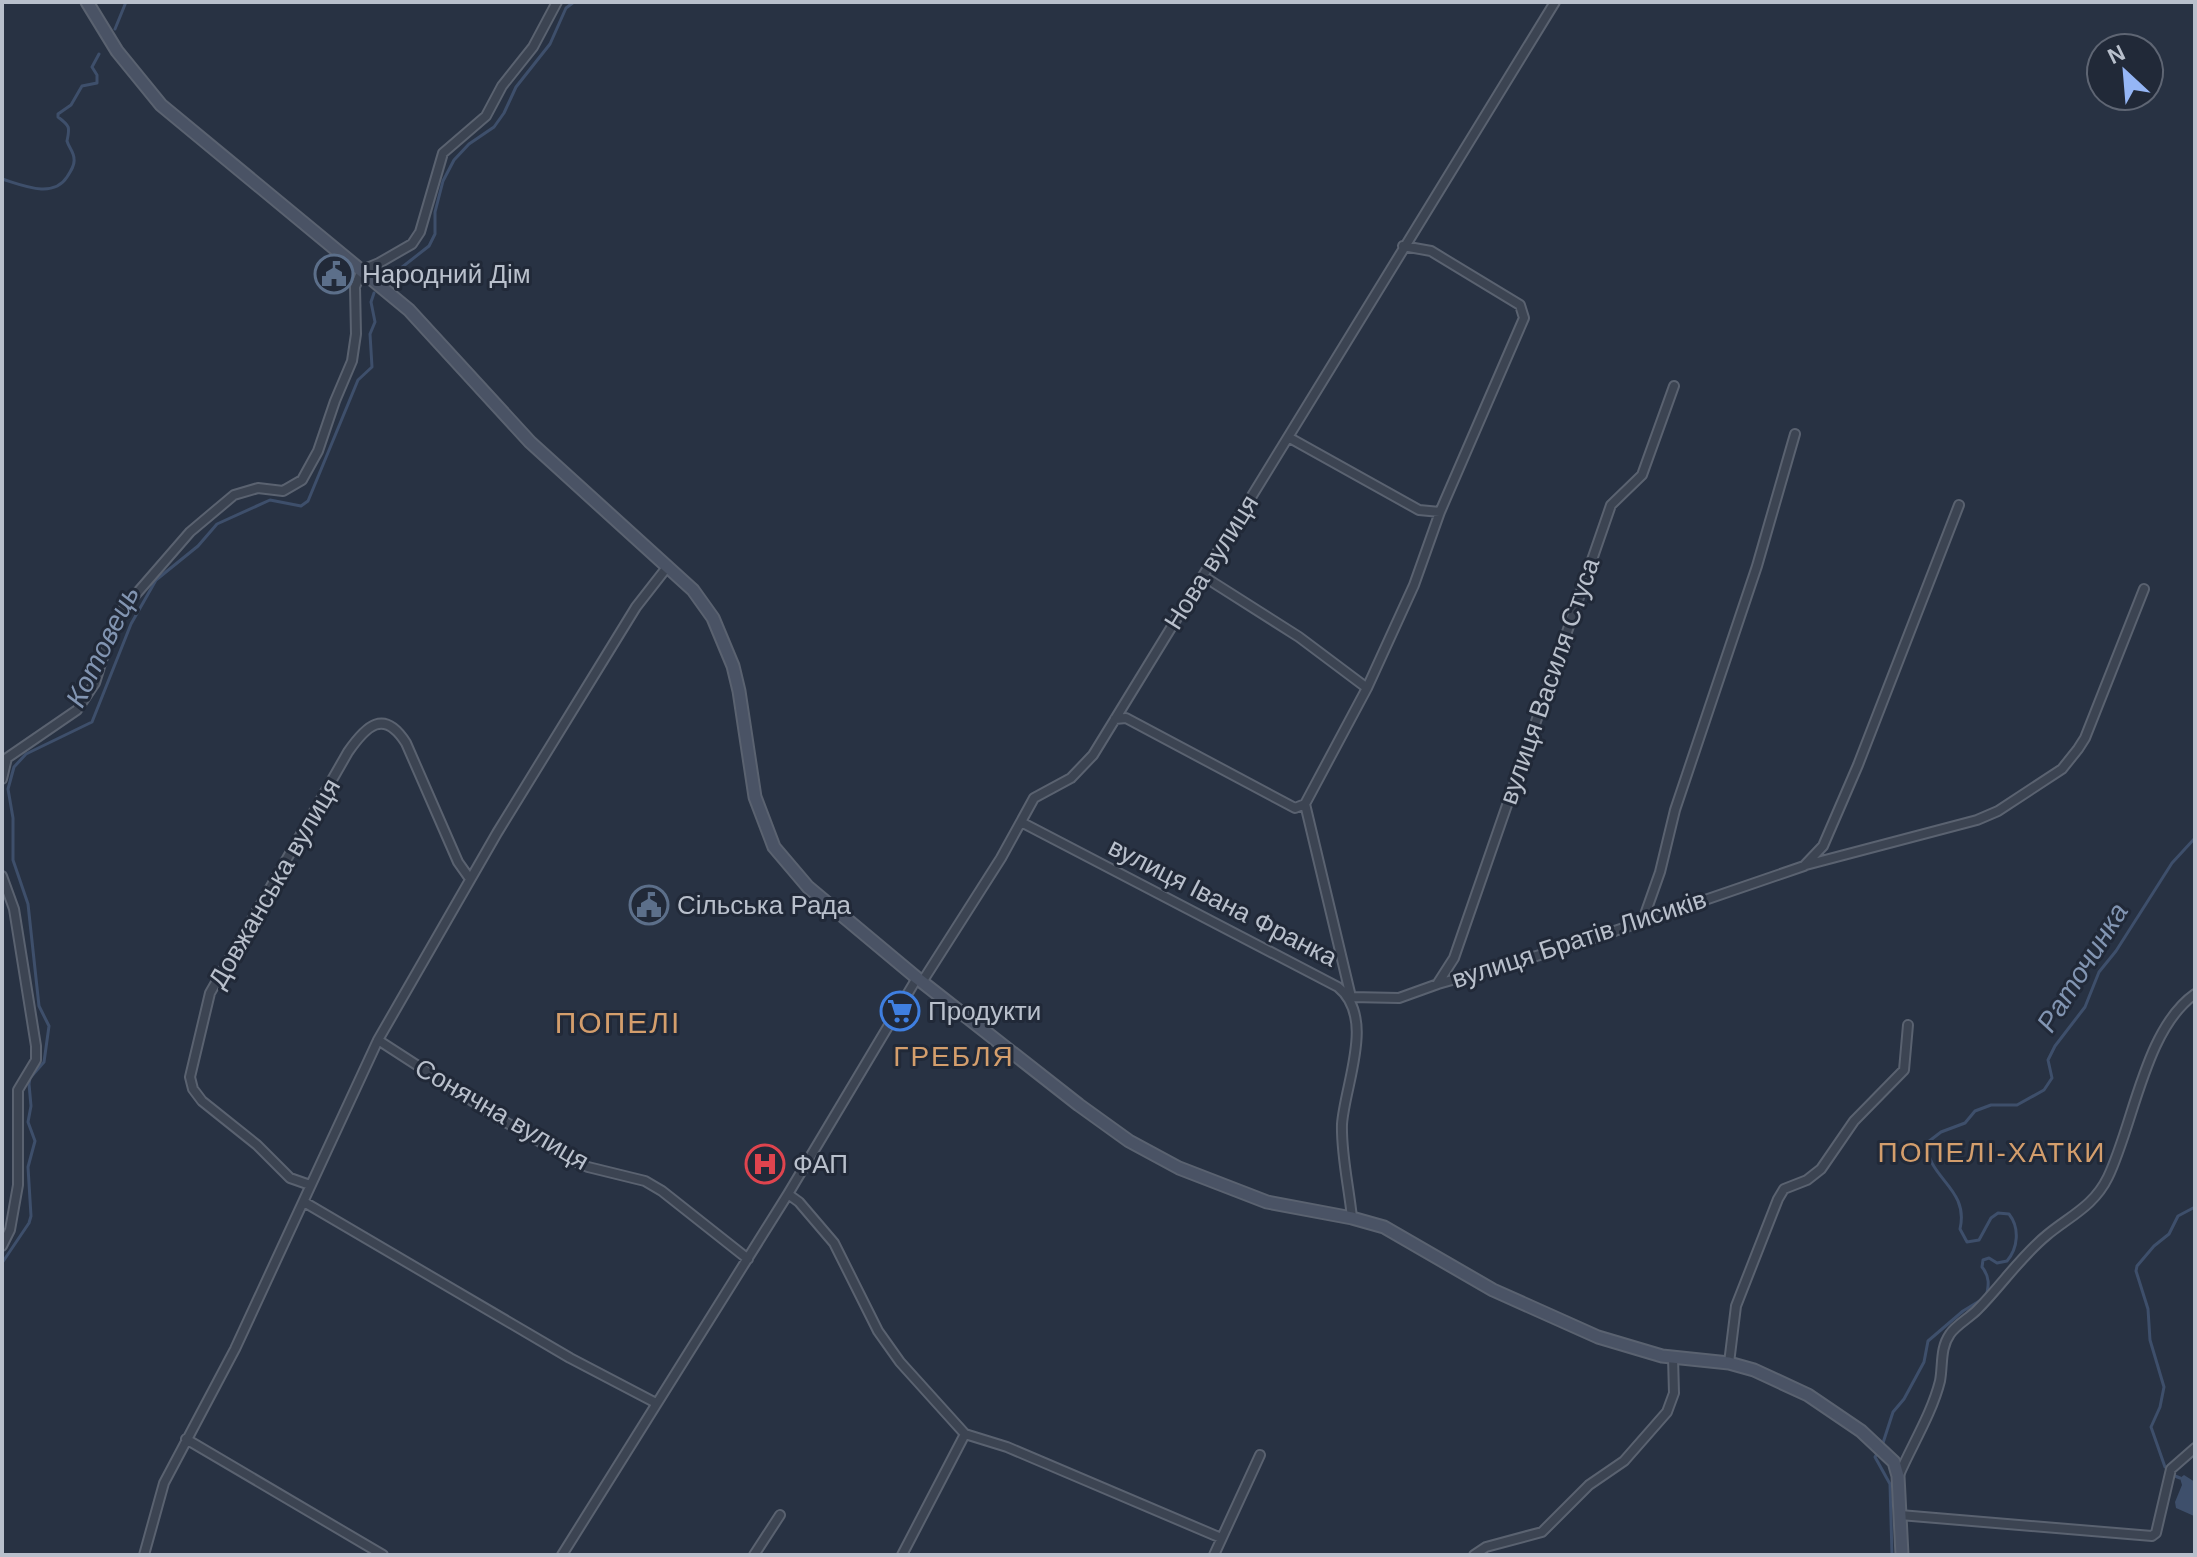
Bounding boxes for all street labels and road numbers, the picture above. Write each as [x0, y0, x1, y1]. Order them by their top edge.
street label: Нова вулиця [1158, 489, 1264, 635]
street label: вулиця Василя Стуса [1493, 553, 1605, 808]
street label: Довжанська вулиця [202, 773, 346, 993]
street label: вулиця Івана Франка [1104, 831, 1343, 973]
street label: вулиця Братів Лисиків [1448, 884, 1710, 994]
street label: Сонячна вулиця [410, 1052, 594, 1176]

